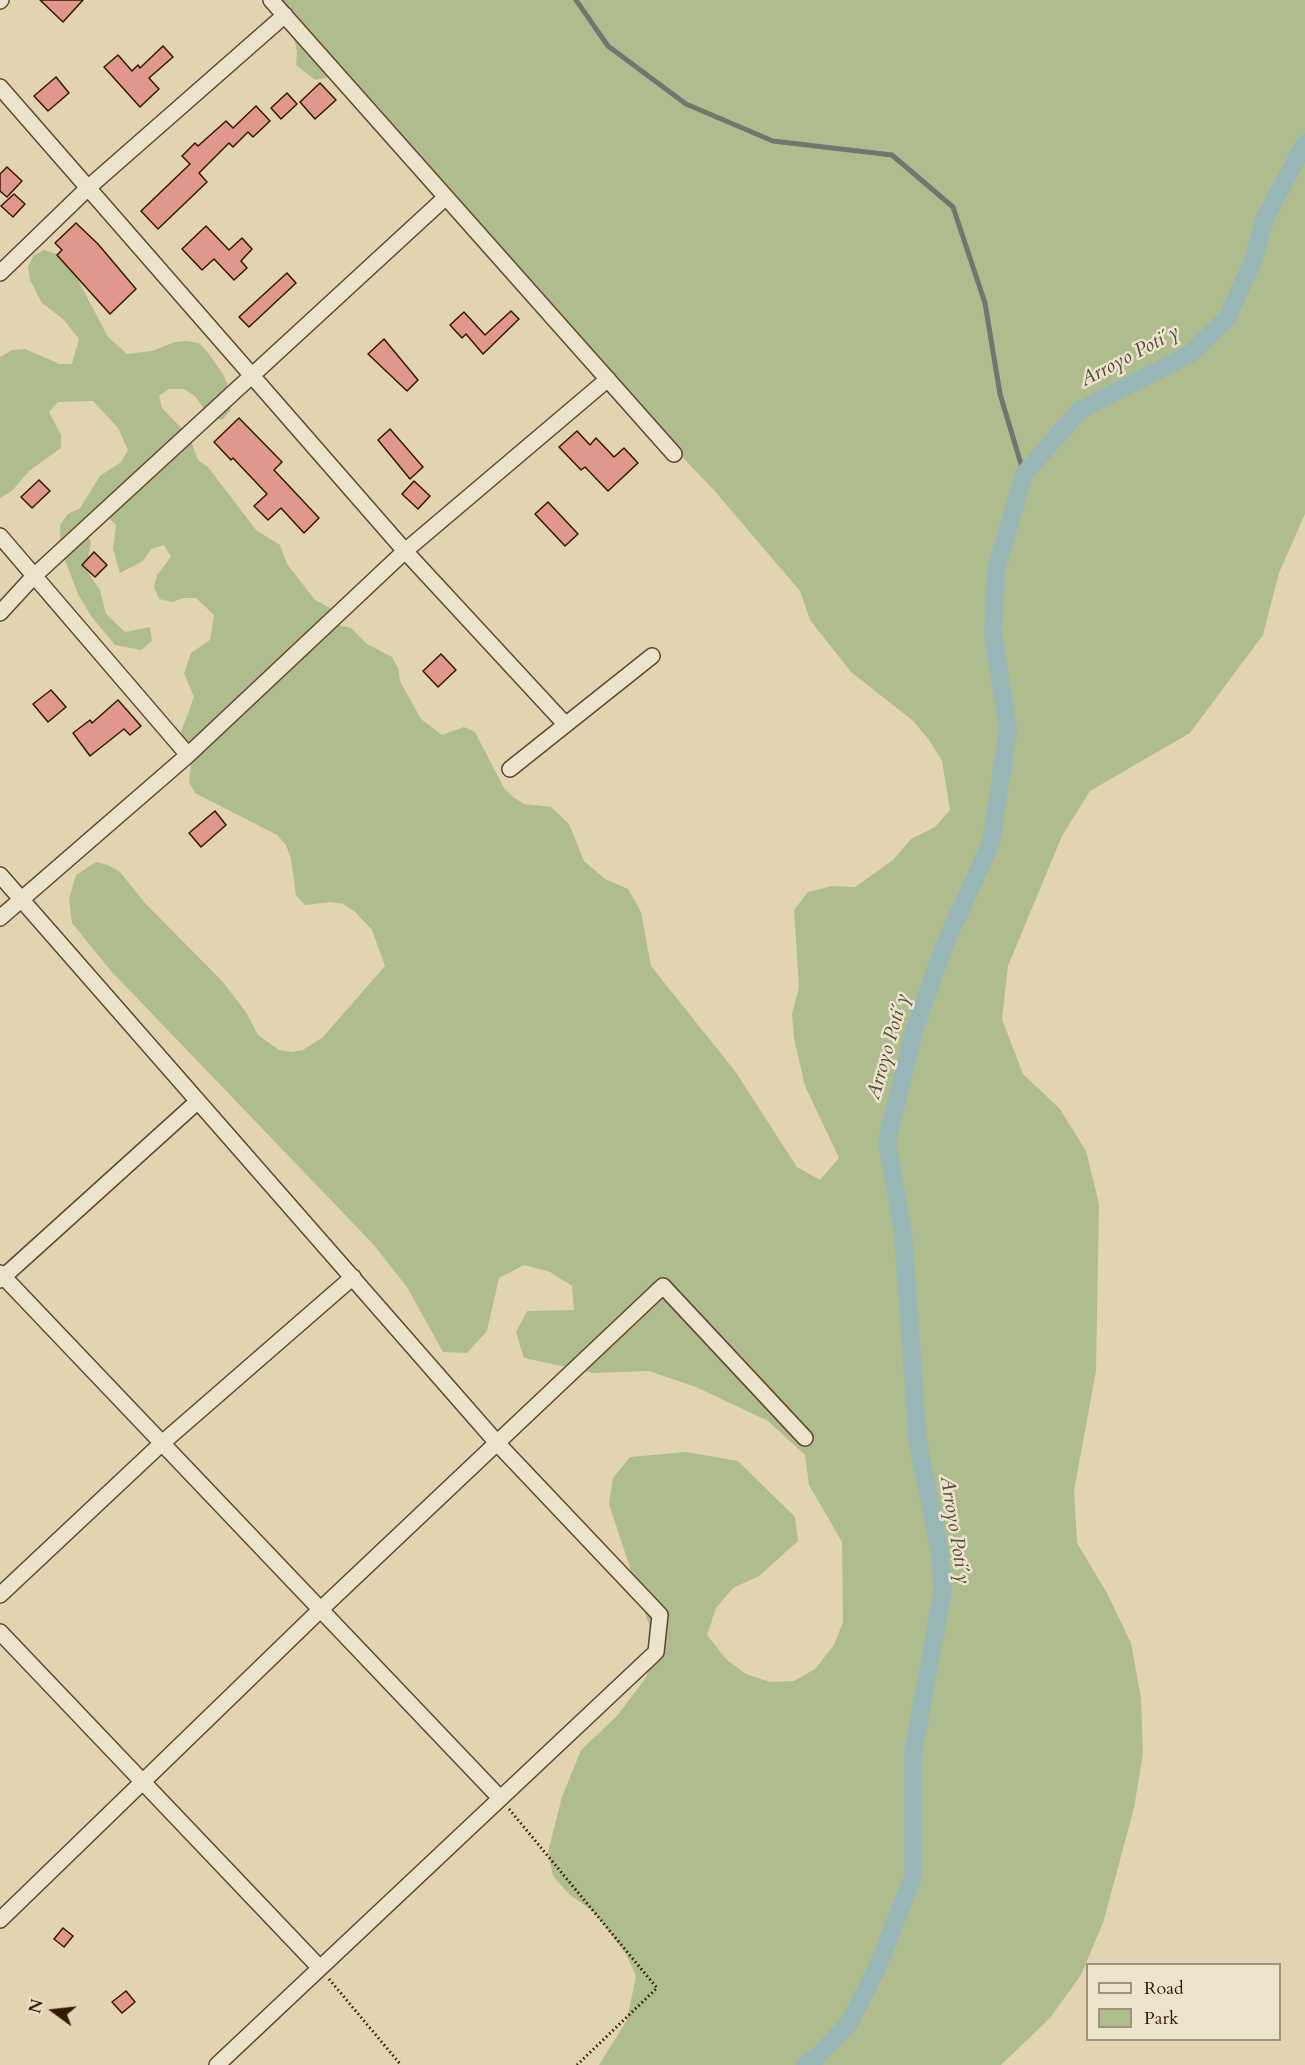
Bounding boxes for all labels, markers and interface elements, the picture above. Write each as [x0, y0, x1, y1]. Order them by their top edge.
water label: Arroyo Poti´y [1076, 321, 1184, 393]
water label: Arroyo Poti´y [862, 991, 916, 1103]
water label: Arroyo Poti´y [934, 1474, 974, 1586]
legend [1086, 1963, 1281, 2041]
text: Road [1144, 1976, 1184, 2001]
north arrow [24, 1981, 84, 2041]
text: N [24, 1997, 49, 2016]
text: Park [1144, 2006, 1179, 2031]

